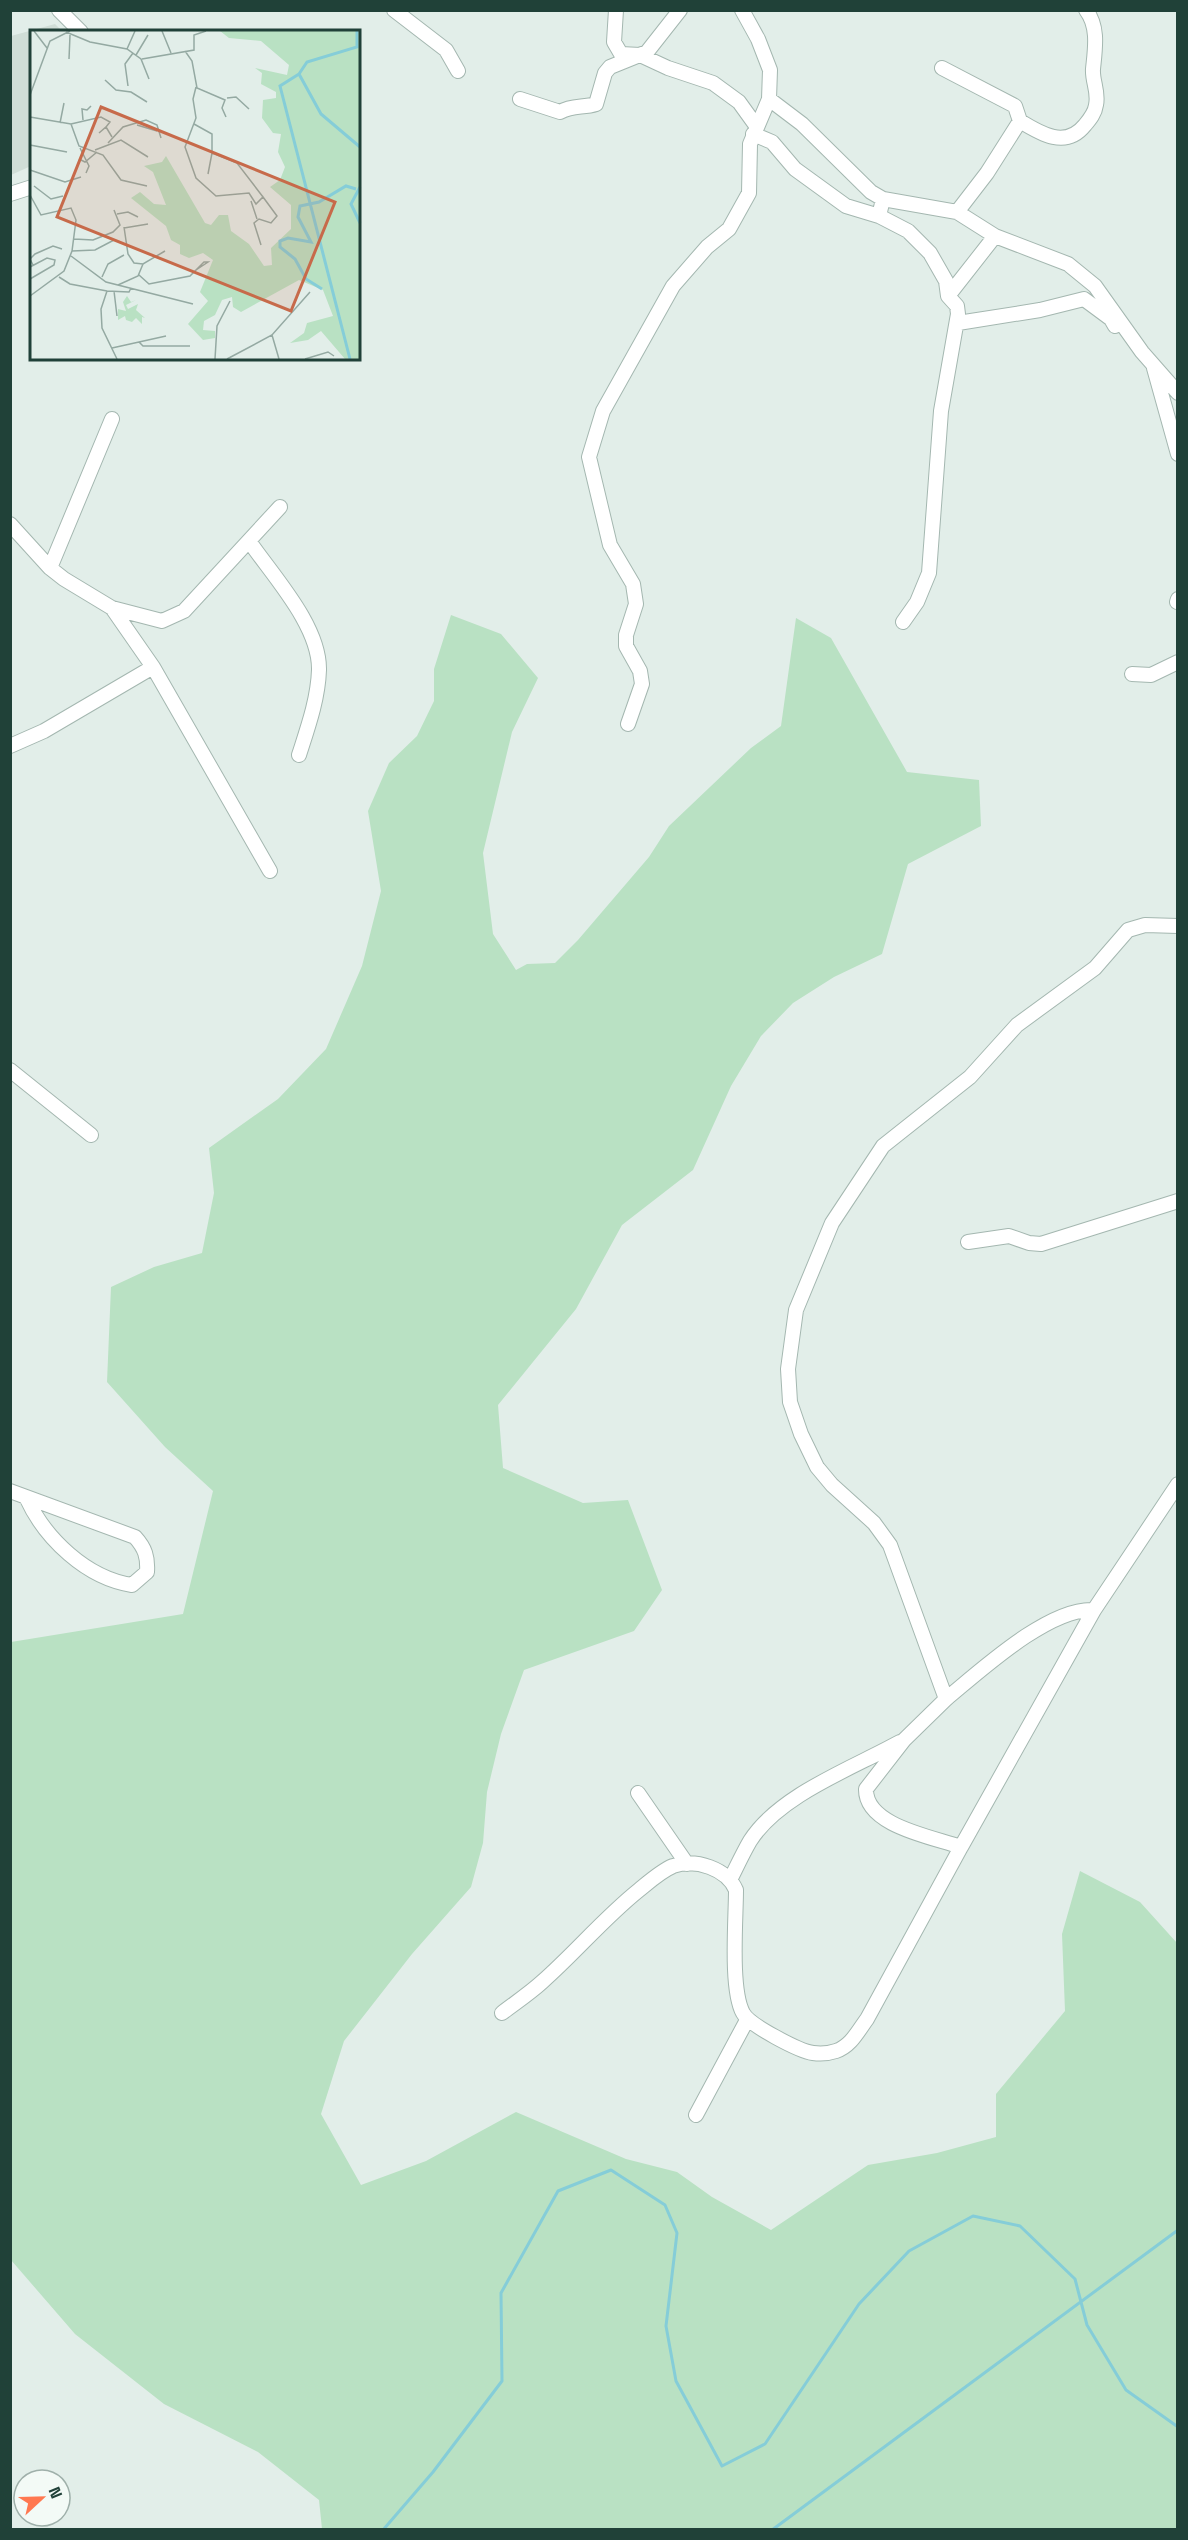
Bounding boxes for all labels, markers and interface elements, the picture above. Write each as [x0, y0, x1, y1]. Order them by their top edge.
inset map [30, 30, 360, 360]
north arrow [12, 2468, 72, 2528]
text: N [44, 2484, 67, 2501]

